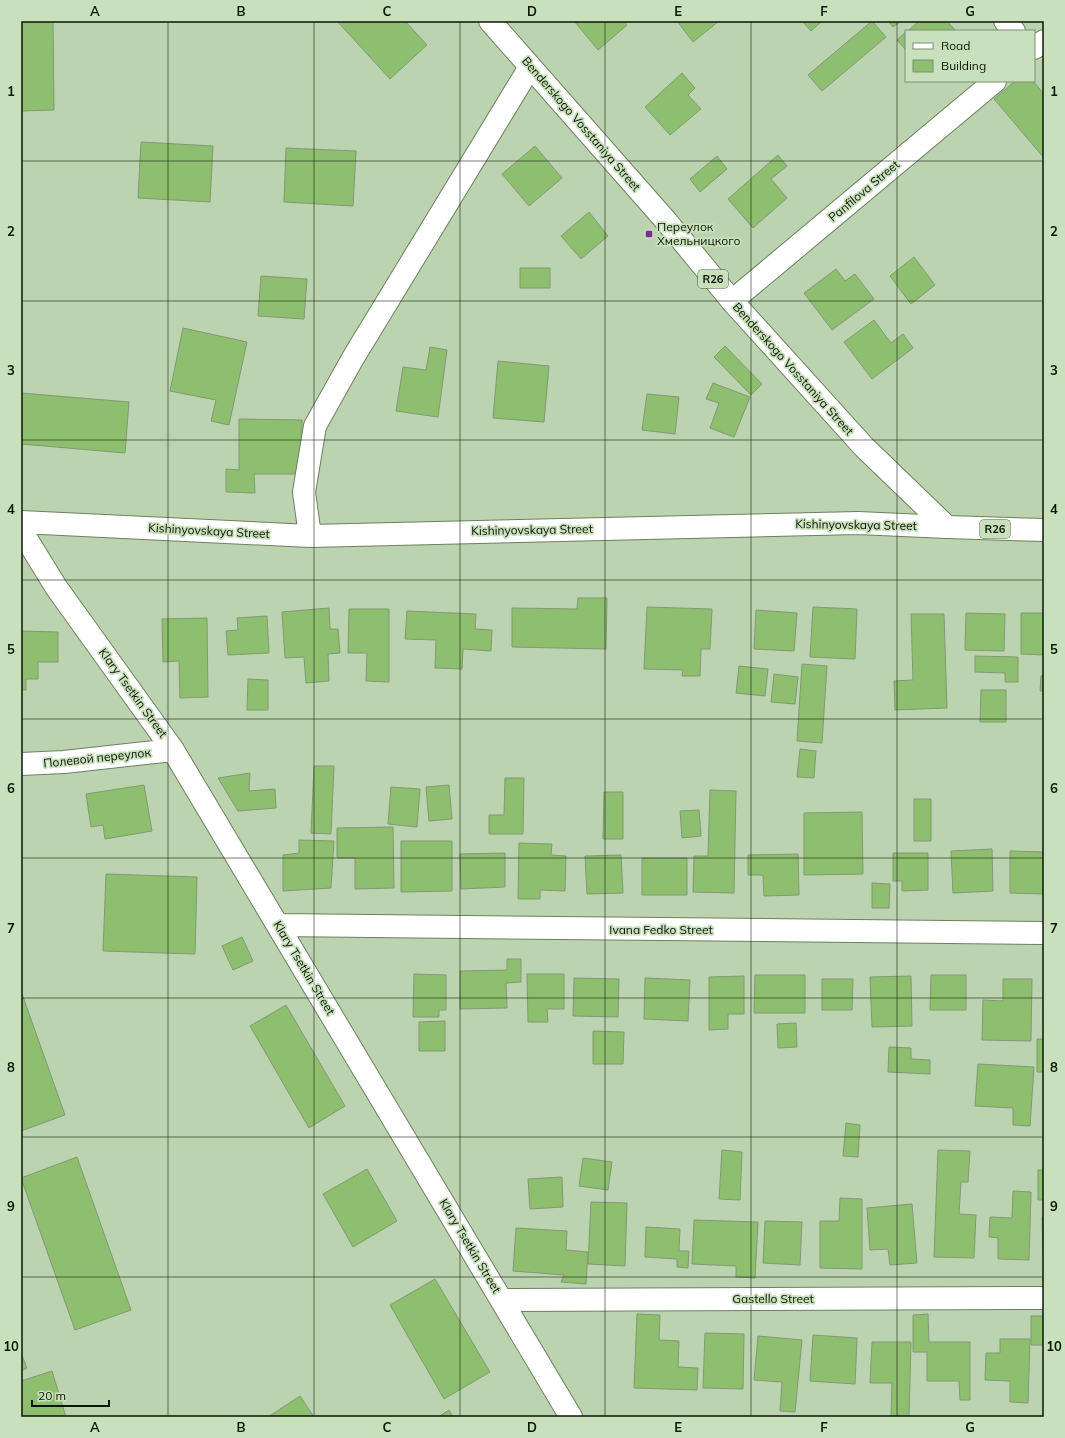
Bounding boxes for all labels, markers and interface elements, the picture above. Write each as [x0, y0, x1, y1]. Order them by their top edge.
text: A [90, 3, 100, 19]
text: B [237, 3, 246, 19]
text: C [383, 3, 392, 19]
text: D [527, 3, 537, 19]
text: E [674, 3, 682, 19]
text: F [820, 3, 828, 19]
text: G [965, 3, 975, 19]
legend [905, 30, 1035, 82]
text: Road [941, 38, 970, 53]
street label: Benderskogo Vosstaniya Street [519, 53, 644, 194]
text: Building [941, 58, 986, 73]
text: 1 [7, 83, 15, 99]
text: 1 [1050, 83, 1058, 99]
street label: Panfilova Street [825, 157, 902, 225]
place label: Переулок Хмельницкого [657, 219, 741, 248]
text: 2 [7, 223, 15, 239]
text: 2 [1050, 223, 1058, 239]
marker: Переулок Хмельницкого [644, 229, 654, 239]
road number: R26 [698, 270, 728, 288]
street label: Benderskogo Vosstaniya Street [730, 299, 857, 438]
text: 3 [7, 362, 15, 378]
text: 3 [1050, 362, 1058, 378]
text: 4 [7, 501, 15, 517]
text: 4 [1050, 501, 1058, 517]
street label: Kishinyovskaya Street [795, 516, 917, 533]
street label: Kishinyovskaya Street [148, 520, 270, 541]
road number: R26 [980, 520, 1010, 538]
street label: Kishinyovskaya Street [471, 521, 593, 538]
text: 5 [7, 641, 15, 657]
text: 5 [1050, 641, 1058, 657]
street label: Klary Tsetkin Street [96, 645, 171, 741]
street label: Полевой переулок [42, 744, 152, 771]
text: 6 [7, 780, 15, 796]
text: 6 [1050, 780, 1058, 796]
street label: Klary Tsetkin Street [270, 918, 338, 1018]
text: 7 [7, 920, 15, 936]
text: 7 [1050, 920, 1058, 936]
street label: Ivana Fedko Street [609, 922, 713, 937]
text: 8 [7, 1059, 15, 1075]
text: 8 [1050, 1059, 1058, 1075]
street label: Klary Tsetkin Street [436, 1196, 504, 1296]
text: 9 [7, 1198, 15, 1214]
text: 9 [1050, 1198, 1058, 1214]
street label: Gastello Street [732, 1291, 814, 1306]
text: 10 [3, 1338, 19, 1354]
text: 10 [1046, 1338, 1062, 1354]
scale bar [32, 1382, 109, 1408]
text: 20 m [38, 1388, 66, 1403]
text: A [90, 1419, 100, 1435]
text: B [237, 1419, 246, 1435]
text: C [383, 1419, 392, 1435]
text: D [527, 1419, 537, 1435]
text: E [674, 1419, 682, 1435]
text: F [820, 1419, 828, 1435]
text: G [965, 1419, 975, 1435]

